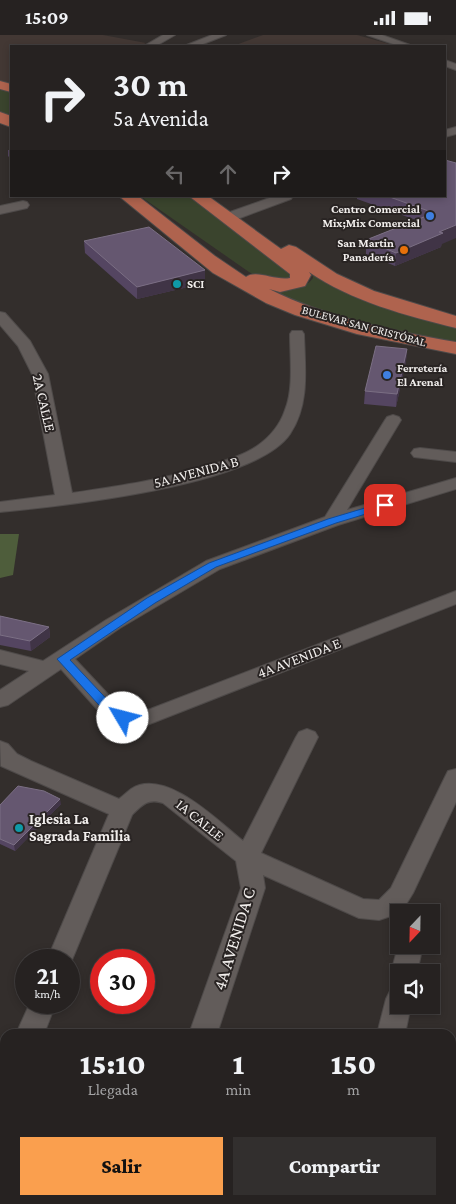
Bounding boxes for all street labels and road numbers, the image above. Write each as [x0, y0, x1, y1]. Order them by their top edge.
street label: BULEVAR SAN CRISTÓBAL [300, 303, 428, 349]
street label: 2A CALLE [30, 373, 58, 433]
street label: 5A AVENIDA B [152, 453, 240, 491]
street label: 4A AVENIDA E [255, 635, 343, 681]
street label: 1A CALLE [173, 796, 227, 844]
street label: 4A AVENIDA C [209, 885, 259, 993]

